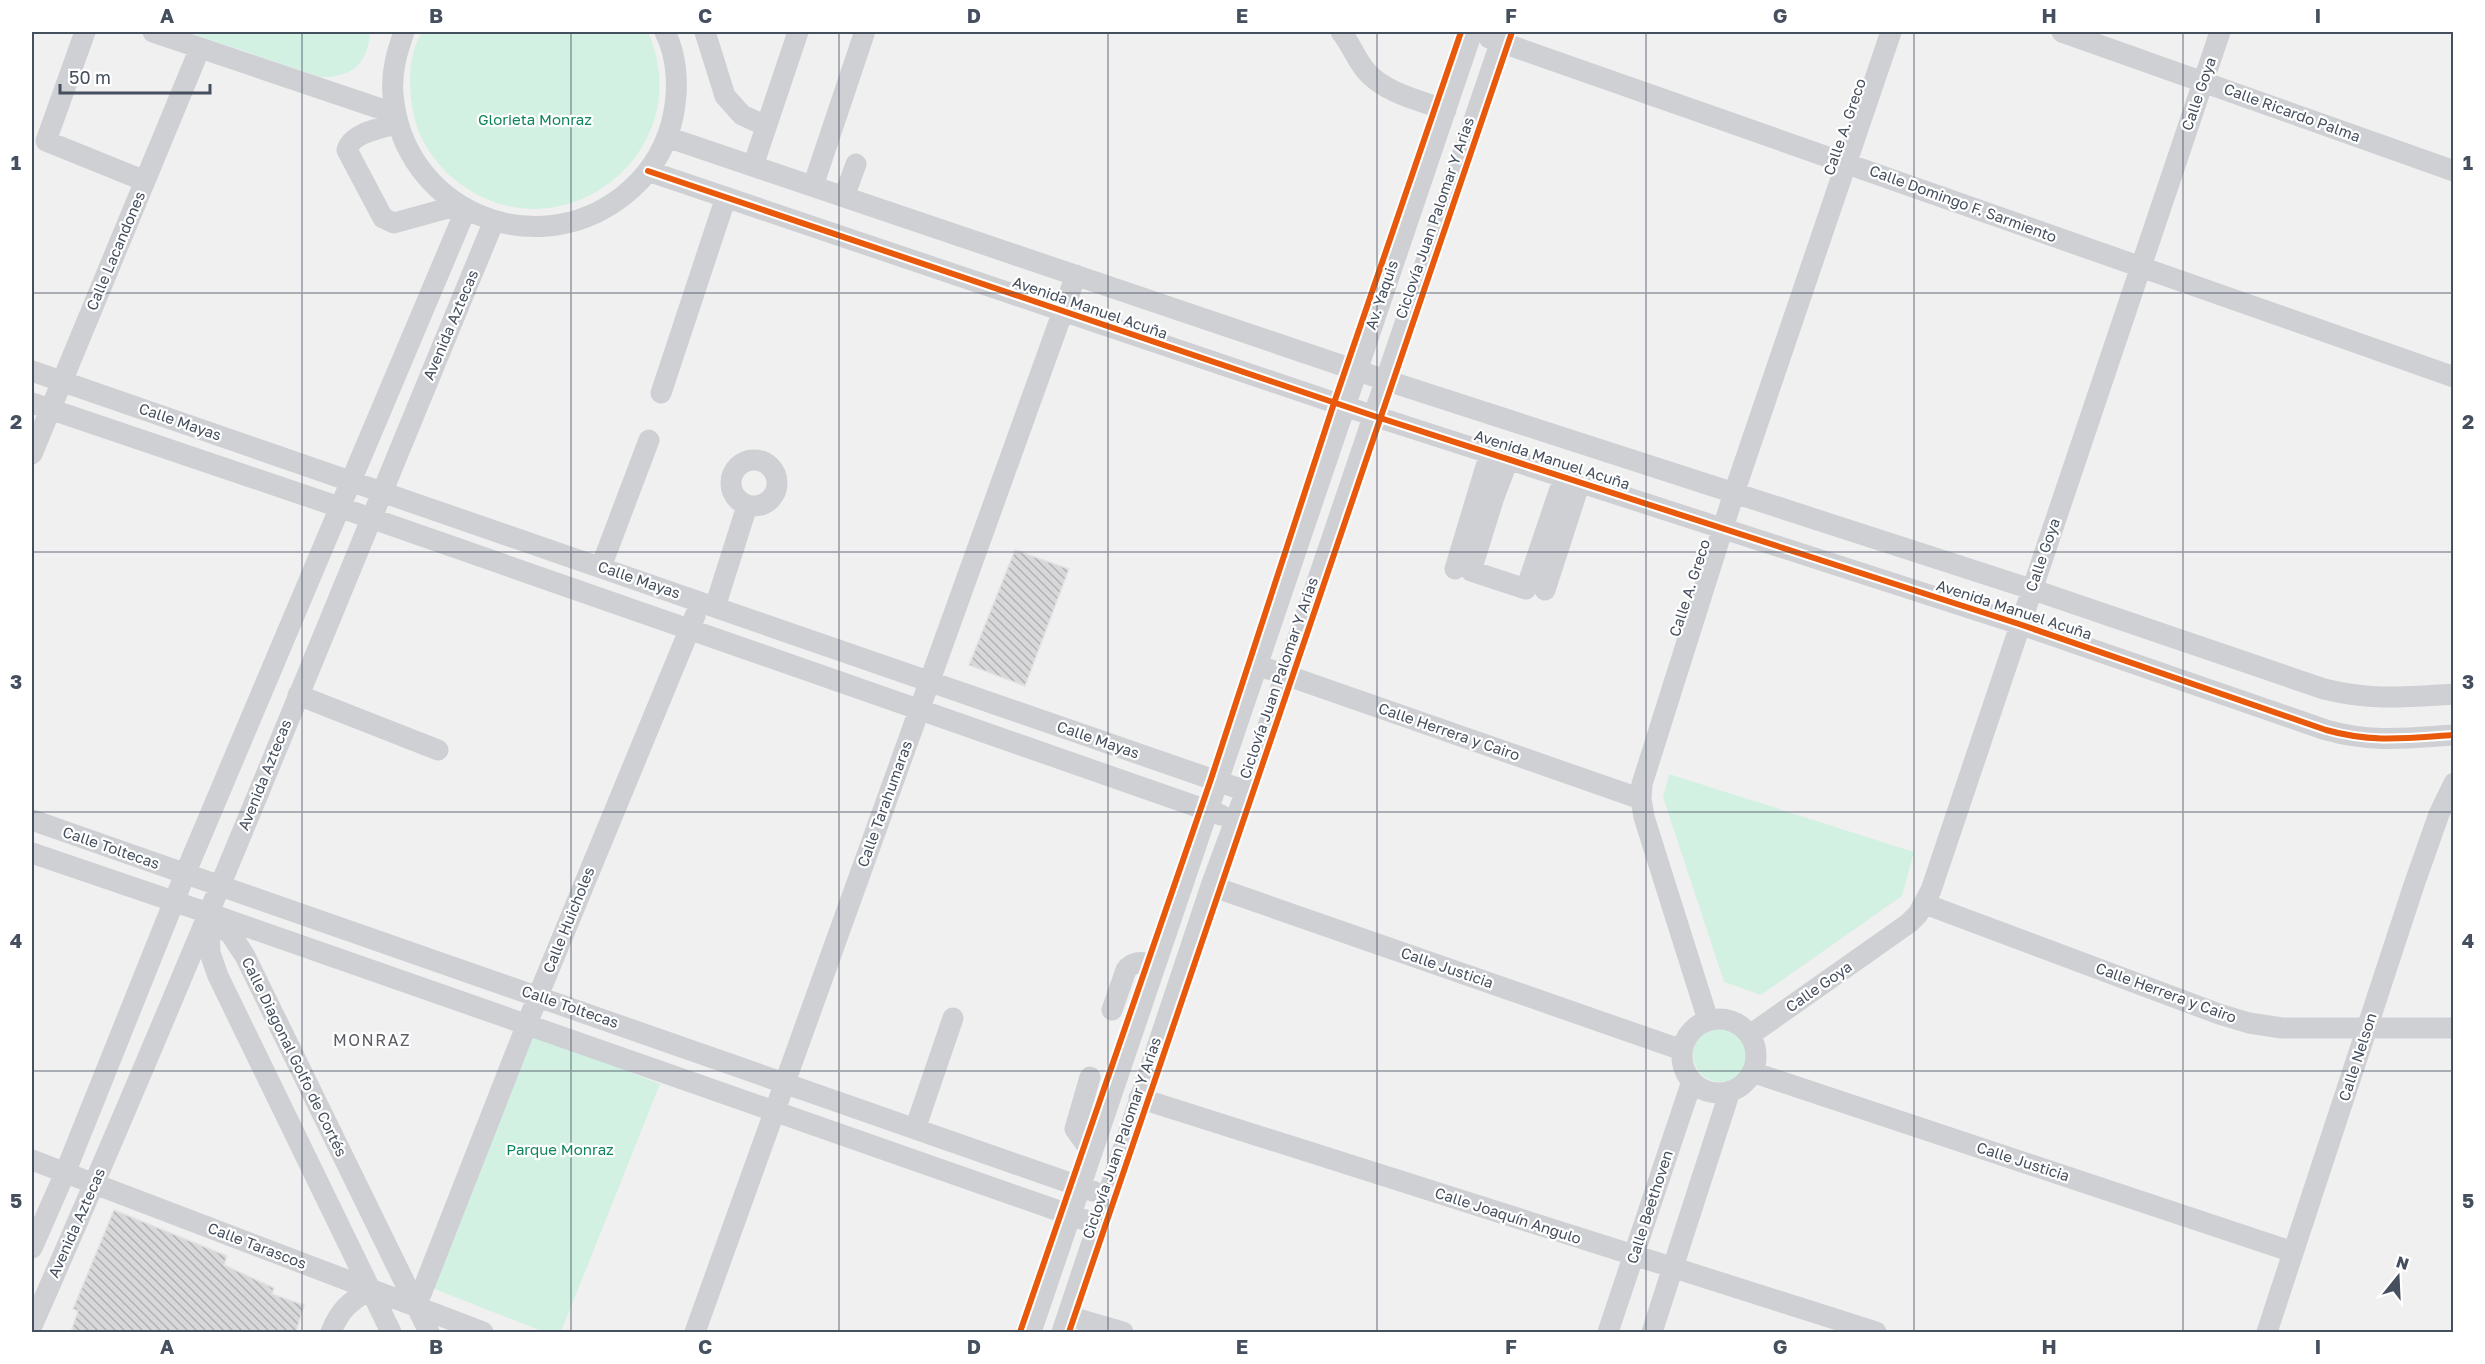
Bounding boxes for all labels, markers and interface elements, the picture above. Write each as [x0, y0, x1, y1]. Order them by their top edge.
text: A [160, 3, 174, 27]
text: B [429, 3, 443, 27]
text: C [698, 3, 712, 27]
text: D [967, 3, 981, 27]
text: E [1236, 3, 1248, 27]
text: F [1505, 3, 1517, 27]
text: G [1773, 3, 1787, 27]
text: H [2041, 3, 2057, 27]
text: I [2315, 3, 2321, 27]
street label: Calle Goya [2177, 55, 2219, 133]
scale bar [60, 57, 210, 95]
text: 50 m [69, 66, 111, 88]
street label: Calle A. Greco [1819, 76, 1869, 177]
street label: Calle Ricardo Palma [2222, 79, 2363, 145]
park label: Glorieta Monraz [478, 110, 592, 128]
street label: Ciclovía Juan Palomar Y Arias [1391, 114, 1477, 321]
text: 1 [11, 150, 21, 174]
text: 1 [2463, 150, 2473, 174]
street label: Calle Domingo F. Sarmiento [1867, 161, 2059, 245]
street label: Calle Lacandones [82, 188, 148, 313]
street label: Av. Yaquis [1361, 258, 1401, 332]
street label: Avenida Aztecas [419, 267, 481, 382]
street label: Avenida Manuel Acuña [1011, 272, 1170, 342]
street label: Calle Mayas [137, 399, 224, 444]
text: 2 [10, 409, 22, 433]
text: 2 [2462, 409, 2474, 433]
street label: Avenida Manuel Acuña [1472, 425, 1632, 493]
street label: Calle Goya [2021, 516, 2063, 594]
street label: Calle A. Greco [1665, 537, 1713, 639]
street label: Calle Mayas [596, 557, 683, 602]
street label: Ciclovía Juan Palomar Y Arias [1235, 574, 1321, 781]
street label: Avenida Manuel Acuña [1934, 575, 2094, 643]
text: 3 [10, 669, 22, 693]
text: 3 [2462, 669, 2474, 693]
street label: Calle Herrera y Cairo [1376, 698, 1522, 764]
street label: Avenida Aztecas [234, 716, 295, 833]
street label: Calle Mayas [1055, 717, 1142, 762]
street label: Calle Tarahumaras [853, 738, 915, 869]
street label: Calle Toltecas [60, 822, 162, 872]
street label: Calle Huicholes [539, 864, 598, 975]
text: 4 [10, 928, 22, 952]
text: 4 [2462, 928, 2474, 952]
street label: Calle Justicia [1399, 943, 1496, 991]
street label: Calle Diagonal Golfo de Cortés [239, 954, 351, 1159]
street label: Calle Goya [1782, 957, 1855, 1015]
street label: Calle Herrera y Cairo [2094, 958, 2239, 1026]
street label: Calle Toltecas [519, 981, 621, 1031]
street label: Calle Nelson [2334, 1010, 2380, 1103]
district label: MONRAZ [333, 1030, 411, 1050]
street label: Ciclovía Juan Palomar Y Arias [1078, 1034, 1164, 1241]
street label: Calle Justicia [1975, 1138, 2072, 1185]
park label: Parque Monraz [506, 1140, 614, 1158]
street label: Calle Beethoven [1622, 1148, 1676, 1266]
street label: Avenida Aztecas [44, 1165, 108, 1280]
street label: Calle Joaquín Angulo [1433, 1183, 1584, 1247]
text: 5 [10, 1188, 22, 1212]
text: 5 [2462, 1188, 2474, 1212]
street label: Calle Tarascos [205, 1218, 309, 1272]
north arrow [2368, 1247, 2428, 1307]
text: N [2394, 1251, 2412, 1274]
text: A [160, 1334, 174, 1358]
text: B [429, 1334, 443, 1358]
text: C [698, 1334, 712, 1358]
text: D [967, 1334, 981, 1358]
text: E [1236, 1334, 1248, 1358]
text: F [1505, 1334, 1517, 1358]
text: G [1773, 1334, 1787, 1358]
text: H [2041, 1334, 2057, 1358]
text: I [2315, 1334, 2321, 1358]

